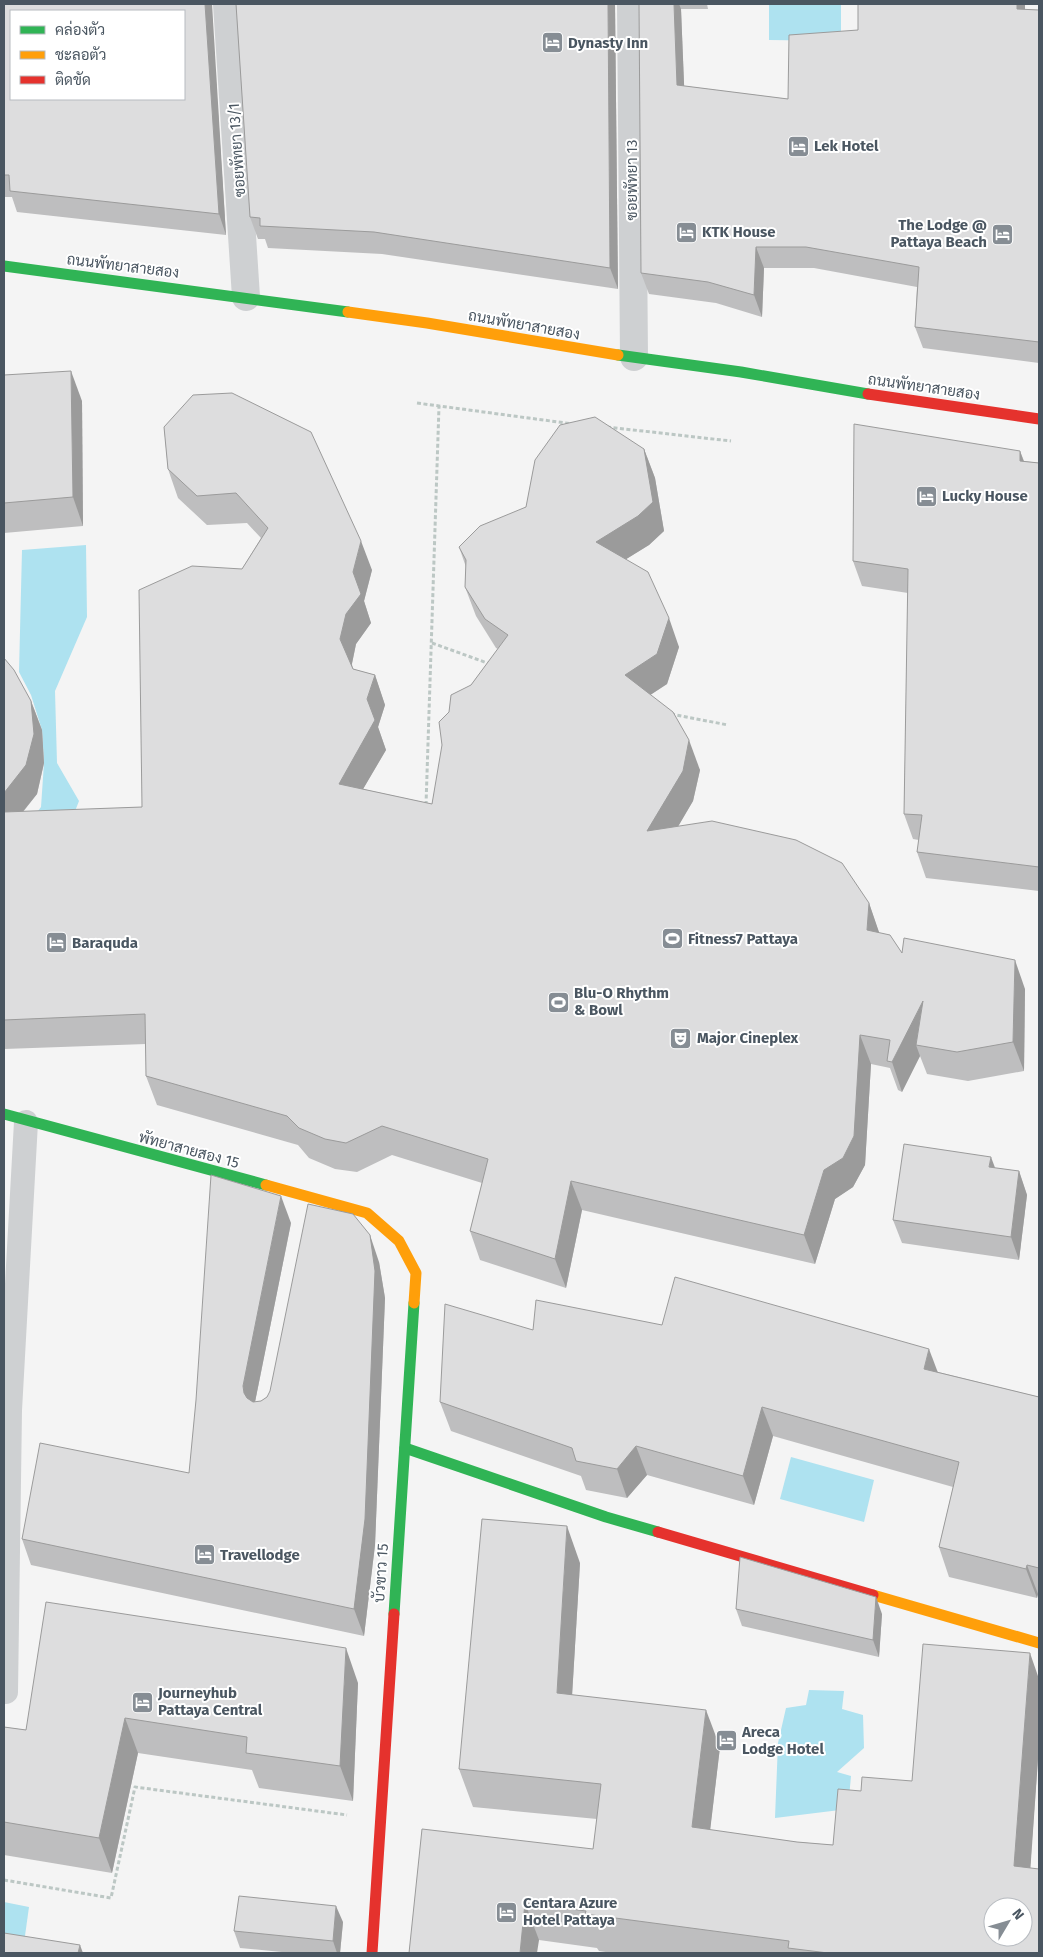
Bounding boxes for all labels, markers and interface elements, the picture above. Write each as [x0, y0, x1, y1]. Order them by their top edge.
legend [10, 10, 185, 100]
text: คล่องตัว [55, 20, 105, 39]
hotel icon: Dynasty Inn [540, 31, 564, 55]
place label: Dynasty Inn [568, 34, 648, 52]
text: ชะลอตัว [55, 46, 106, 64]
text: ติดขัด [55, 71, 91, 89]
street label: ซอยพัทยา 13/1 [225, 102, 249, 198]
hotel icon: Lek Hotel [786, 134, 810, 158]
place label: Lek Hotel [814, 137, 879, 155]
street label: ซอยพัทยา 13 [623, 139, 641, 221]
place label: The Lodge @ Pattaya Beach [891, 216, 987, 251]
hotel icon: KTK House [674, 220, 698, 244]
hotel icon: The Lodge @ Pattaya Beach [991, 222, 1015, 246]
place label: KTK House [702, 223, 776, 241]
street label: ถนนพัทยาสายสอง [66, 250, 180, 282]
street label: ถนนพัทยาสายสอง [467, 306, 581, 344]
street label: ถนนพัทยาสายสอง [867, 370, 981, 404]
hotel icon: Lucky House [914, 484, 938, 508]
place label: Lucky House [942, 487, 1028, 505]
sports icon: Fitness7 Pattaya [660, 927, 684, 951]
place label: Fitness7 Pattaya [688, 930, 798, 948]
hotel icon: Baraquda [44, 931, 68, 955]
place label: Baraquda [72, 934, 138, 952]
place label: Blu-O Rhythm & Bowl [574, 984, 669, 1019]
sports icon: Blu-O Rhythm & Bowl [546, 990, 570, 1014]
theatre icon: Major Cineplex [669, 1026, 693, 1050]
place label: Major Cineplex [697, 1029, 799, 1047]
street label: พัทยาสายสอง 15 [137, 1128, 241, 1172]
hotel icon: Travellodge [192, 1543, 216, 1567]
street label: บัวขาว 15 [370, 1543, 392, 1603]
place label: Travellodge [220, 1546, 300, 1564]
place label: Journeyhub Pattaya Central [157, 1684, 263, 1719]
hotel icon: Journeyhub Pattaya Central [130, 1690, 154, 1714]
place label: Areca Lodge Hotel [741, 1723, 824, 1758]
hotel icon: Areca Lodge Hotel [714, 1729, 738, 1753]
place label: Centara Azure Hotel Pattaya [523, 1894, 617, 1929]
north arrow [983, 1897, 1033, 1947]
hotel icon: Centara Azure Hotel Pattaya [495, 1900, 519, 1924]
text: N [1008, 1905, 1027, 1923]

